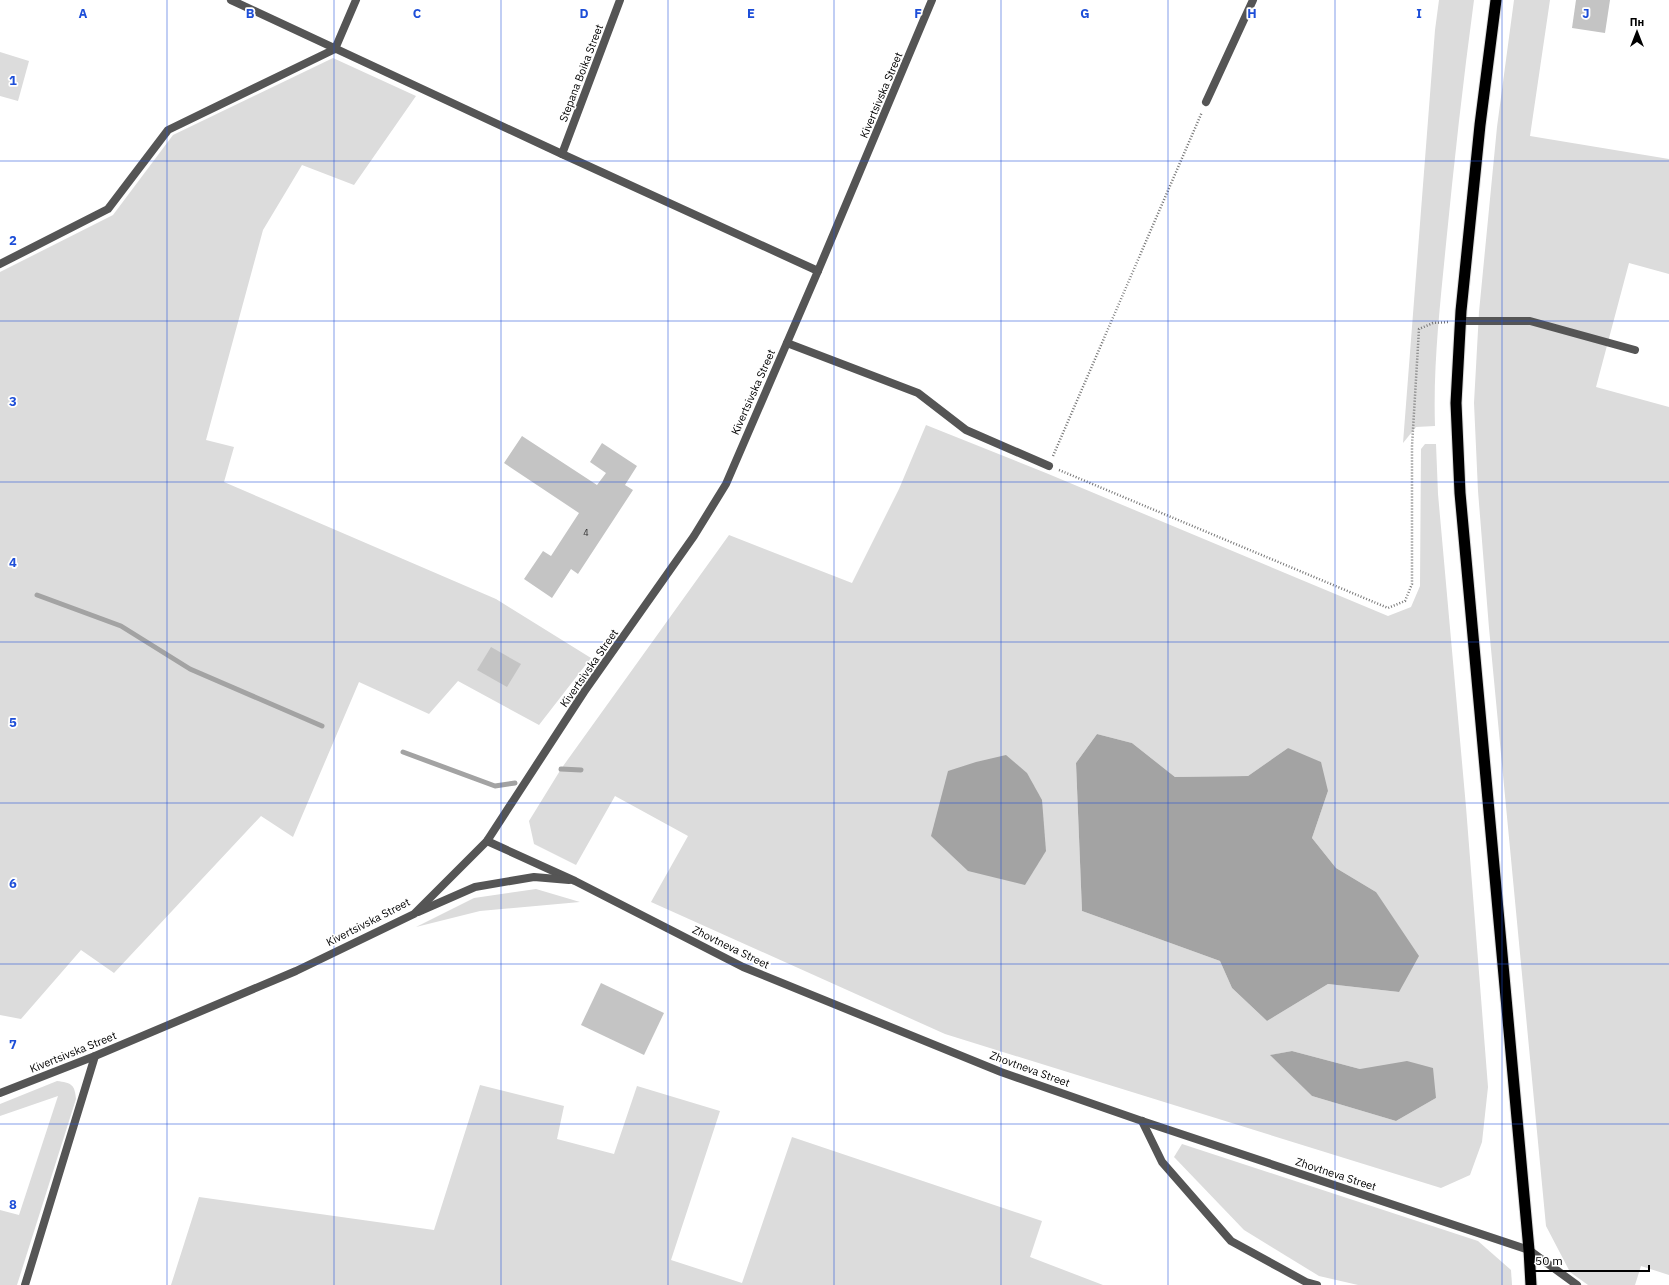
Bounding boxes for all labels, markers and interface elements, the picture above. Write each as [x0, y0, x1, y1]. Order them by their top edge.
text: A [79, 5, 88, 22]
text: B [246, 5, 255, 22]
text: C [413, 5, 422, 22]
text: D [579, 5, 589, 22]
text: E [747, 5, 755, 22]
text: F [914, 5, 922, 22]
text: G [1080, 5, 1090, 22]
text: H [1247, 5, 1257, 22]
text: I [1416, 5, 1422, 22]
text: J [1582, 5, 1590, 22]
north arrow [1617, 12, 1657, 52]
text: Пн [1630, 15, 1644, 29]
street label: Stepana Boika Street [556, 22, 606, 124]
street label: Kivertsivska Street [857, 50, 906, 140]
text: 1 [9, 72, 17, 89]
text: 2 [9, 232, 17, 249]
street label: Kivertsivska Street [728, 347, 778, 437]
text: 3 [9, 393, 17, 410]
house number: 4 [583, 527, 589, 538]
text: 4 [9, 554, 17, 571]
street label: Kivertsivska Street [557, 626, 621, 710]
text: 5 [9, 714, 17, 731]
text: 6 [9, 875, 17, 892]
street label: Kivertsivska Street [324, 895, 412, 949]
street label: Zhovtneva Street [690, 922, 772, 972]
street label: Kivertsivska Street [28, 1028, 119, 1076]
text: 7 [9, 1036, 17, 1053]
street label: Zhovtneva Street [988, 1048, 1072, 1090]
street label: Zhovtneva Street [1294, 1154, 1378, 1194]
text: 8 [9, 1196, 17, 1213]
scale bar [1529, 1247, 1649, 1273]
text: 50 m [1535, 1253, 1563, 1268]

